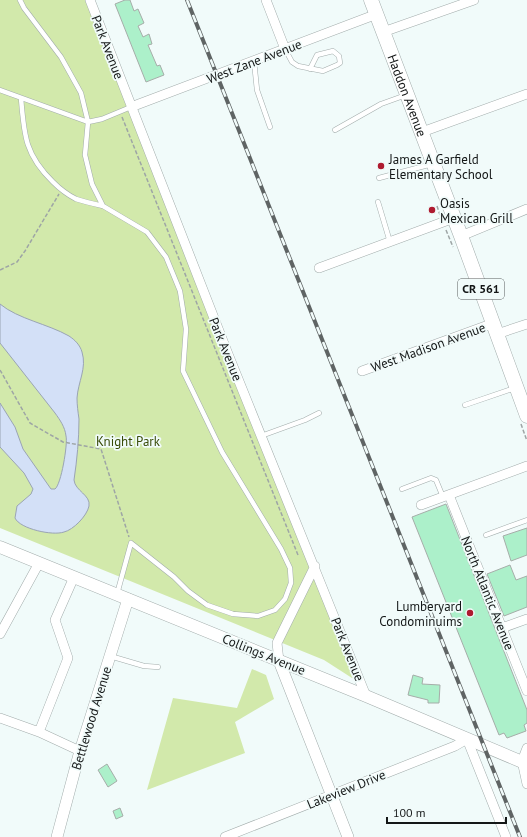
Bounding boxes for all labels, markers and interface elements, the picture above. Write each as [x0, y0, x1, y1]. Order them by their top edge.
street label: Park Avenue [88, 13, 128, 82]
street label: West Zane Avenue [204, 36, 304, 87]
street label: Haddon Avenue [383, 52, 430, 139]
place label: James A Garfield Elementary School [388, 151, 493, 183]
marker: James A Garfield Elementary School [376, 161, 386, 171]
place label: Oasis Mexican Grill [440, 195, 513, 227]
marker: Oasis Mexican Grill [427, 205, 437, 215]
road number: CR 561 [458, 279, 504, 299]
street label: Park Avenue [205, 315, 246, 384]
street label: West Madison Avenue [369, 319, 488, 376]
park label: Knight Park [96, 433, 161, 450]
street label: North Atlantic Avenue [457, 534, 518, 653]
place label: Lumberyard Condominuims [379, 598, 462, 630]
marker: Lumberyard Condominuims [465, 608, 475, 618]
street label: Park Avenue [327, 615, 368, 684]
street label: Collings Avenue [220, 630, 308, 679]
street label: Bettlewood Avenue [68, 664, 115, 772]
street label: Lakeview Drive [304, 766, 388, 813]
scale bar [387, 799, 506, 825]
text: 100 m [393, 805, 426, 820]

